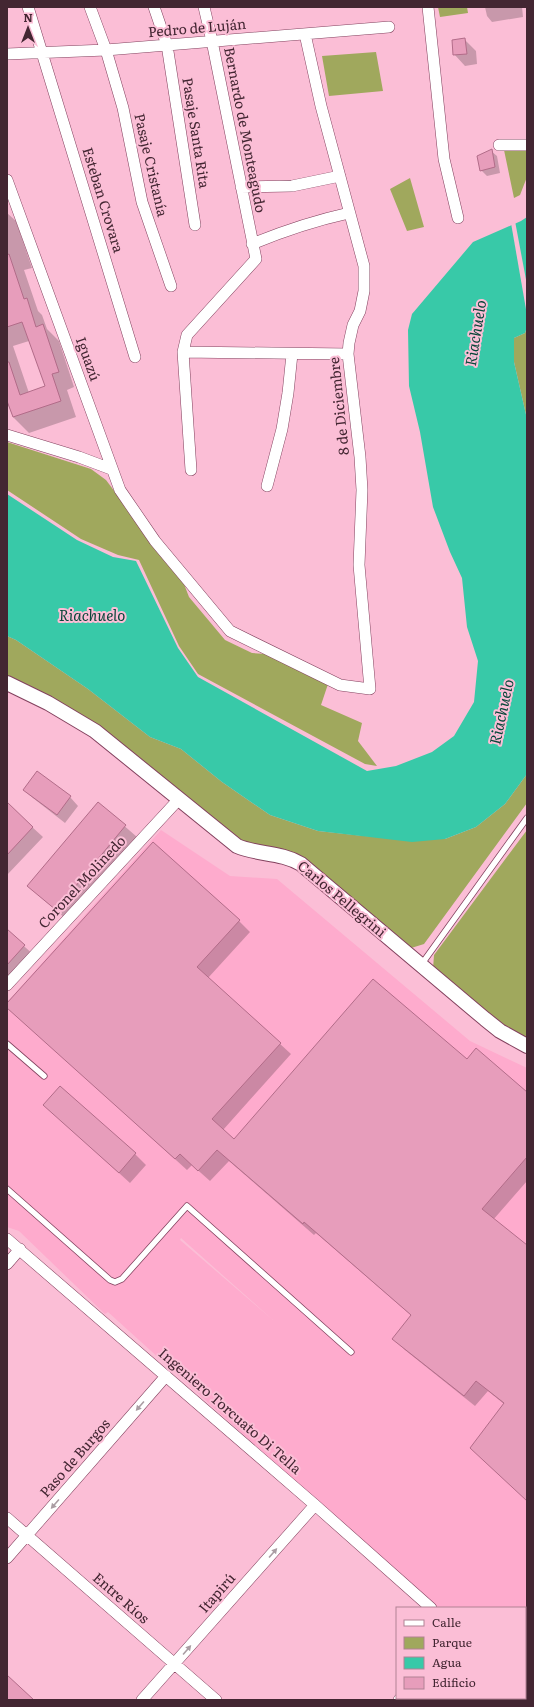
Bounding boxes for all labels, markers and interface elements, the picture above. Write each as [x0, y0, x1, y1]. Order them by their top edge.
north arrow [8, 8, 48, 48]
text: N [23, 9, 33, 25]
street label: Pedro de Luján [147, 13, 247, 41]
street label: Bernardo de Monteagudo [220, 45, 272, 214]
street label: Pasaje Santa Rita [178, 76, 216, 190]
street label: Pasaje Cristanía [130, 111, 174, 219]
street label: Esteban Crovara [78, 144, 130, 255]
water label: Riachuelo [458, 298, 491, 367]
street label: Iguazú [72, 334, 106, 384]
street label: 8 de Diciembre [323, 356, 353, 456]
water label: Riachuelo [59, 603, 125, 626]
water label: Riachuelo [482, 677, 519, 747]
street label: Coronel Molinedo [33, 830, 130, 932]
street label: Carlos Pellegrini [294, 855, 391, 941]
street label: Ingeniero Torcuato Di Tella [155, 1343, 307, 1478]
one-way arrow [136, 1400, 145, 1411]
street label: Paso de Burgos [34, 1414, 114, 1501]
one-way arrow [51, 1498, 60, 1509]
one-way arrow [268, 1547, 277, 1558]
street label: Entre Ríos [89, 1567, 154, 1627]
street label: Itapirú [193, 1568, 239, 1617]
legend [396, 1607, 526, 1699]
text: Calle [432, 1613, 461, 1631]
text: Parque [432, 1633, 472, 1651]
one-way arrow [182, 1645, 191, 1656]
text: Agua [432, 1653, 462, 1671]
text: Edificio [432, 1673, 476, 1691]

